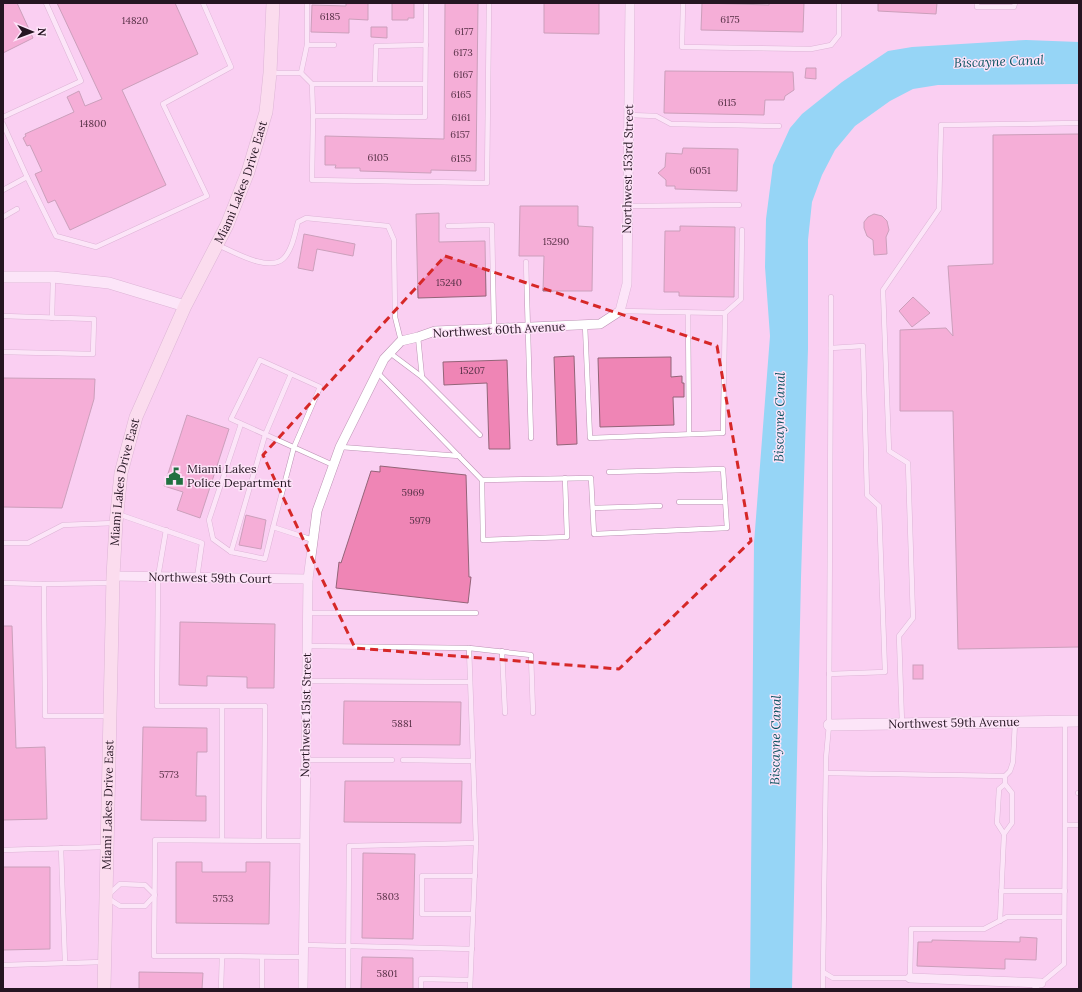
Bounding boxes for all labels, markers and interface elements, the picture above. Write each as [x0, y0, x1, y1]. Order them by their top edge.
house number: 6185 [320, 10, 340, 23]
north arrow [12, 12, 52, 52]
house number: 6175 [720, 13, 740, 26]
house number: 14820 [122, 14, 148, 27]
house number: 6177 [455, 25, 474, 38]
text: N [35, 28, 49, 37]
house number: 6173 [453, 46, 473, 59]
water label: Biscayne Canal [954, 51, 1045, 72]
house number: 6167 [453, 68, 473, 81]
house number: 6165 [451, 88, 471, 101]
house number: 6115 [718, 96, 736, 109]
street label: Northwest 153rd Street [619, 104, 636, 234]
house number: 6161 [452, 111, 471, 124]
house number: 14800 [79, 117, 107, 130]
street label: Miami Lakes Drive East [211, 119, 270, 246]
house number: 6157 [450, 128, 470, 141]
house number: 6105 [367, 151, 389, 164]
house number: 6155 [451, 152, 471, 165]
house number: 6051 [689, 164, 711, 177]
house number: 15290 [543, 235, 569, 248]
house number: 15240 [436, 276, 462, 289]
street label: Northwest 60th Avenue [432, 319, 566, 340]
house number: 15207 [459, 364, 485, 377]
water label: Biscayne Canal [770, 371, 789, 462]
street label: Miami Lakes Drive East [107, 416, 142, 547]
place label: Miami Lakes Police Department [187, 461, 292, 490]
public building icon: Miami Lakes Police Department [164, 466, 184, 486]
house number: 5969 [402, 486, 425, 499]
house number: 5979 [409, 514, 431, 527]
street label: Northwest 59th Court [148, 569, 272, 586]
street label: Northwest 151st Street [297, 652, 314, 778]
water label: Biscayne Canal [766, 694, 785, 785]
street label: Northwest 59th Avenue [888, 714, 1020, 731]
house number: 5881 [392, 717, 413, 730]
street label: Miami Lakes Drive East [99, 740, 116, 870]
house number: 5773 [159, 768, 180, 781]
house number: 5803 [377, 890, 400, 903]
house number: 5753 [212, 892, 234, 905]
house number: 5801 [377, 967, 398, 980]

